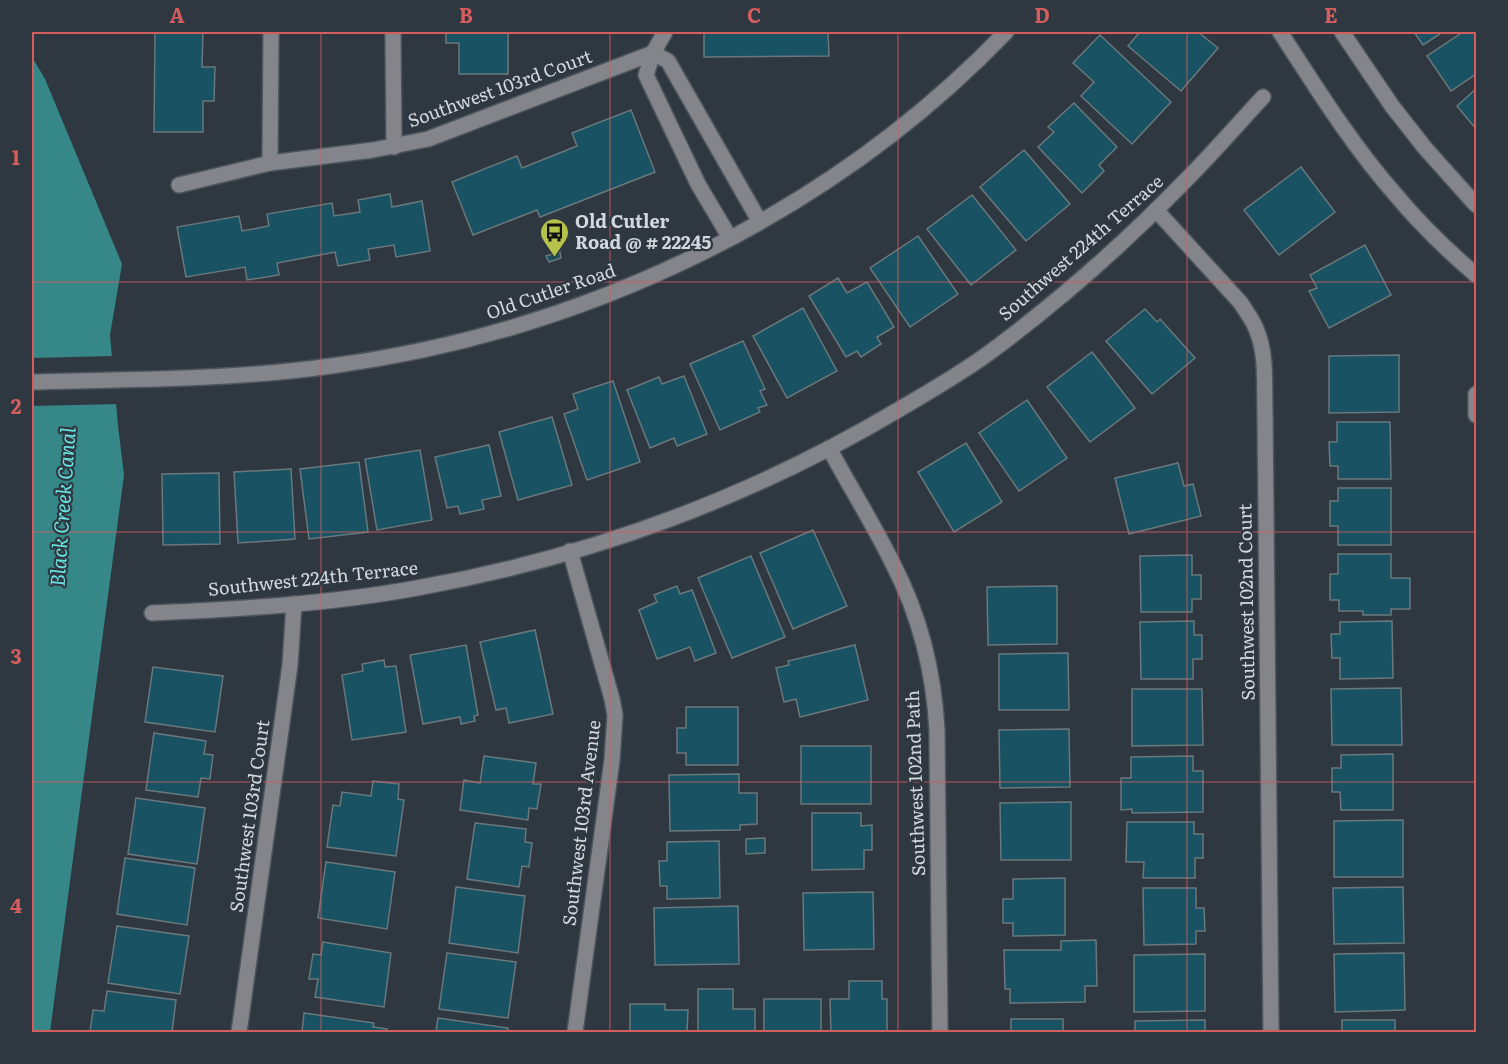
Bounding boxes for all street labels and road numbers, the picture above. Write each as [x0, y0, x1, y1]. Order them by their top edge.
street label: Southwest 103rd Court [404, 41, 596, 133]
street label: Southwest 224th Terrace [992, 168, 1168, 326]
street label: Old Cutler Road [482, 256, 619, 325]
street label: Southwest 102nd Court [1230, 503, 1261, 701]
street label: Southwest 224th Terrace [207, 553, 419, 602]
street label: Southwest 102nd Path [898, 690, 931, 876]
street label: Southwest 103rd Court [222, 717, 275, 914]
street label: Southwest 103rd Avenue [554, 718, 607, 927]

